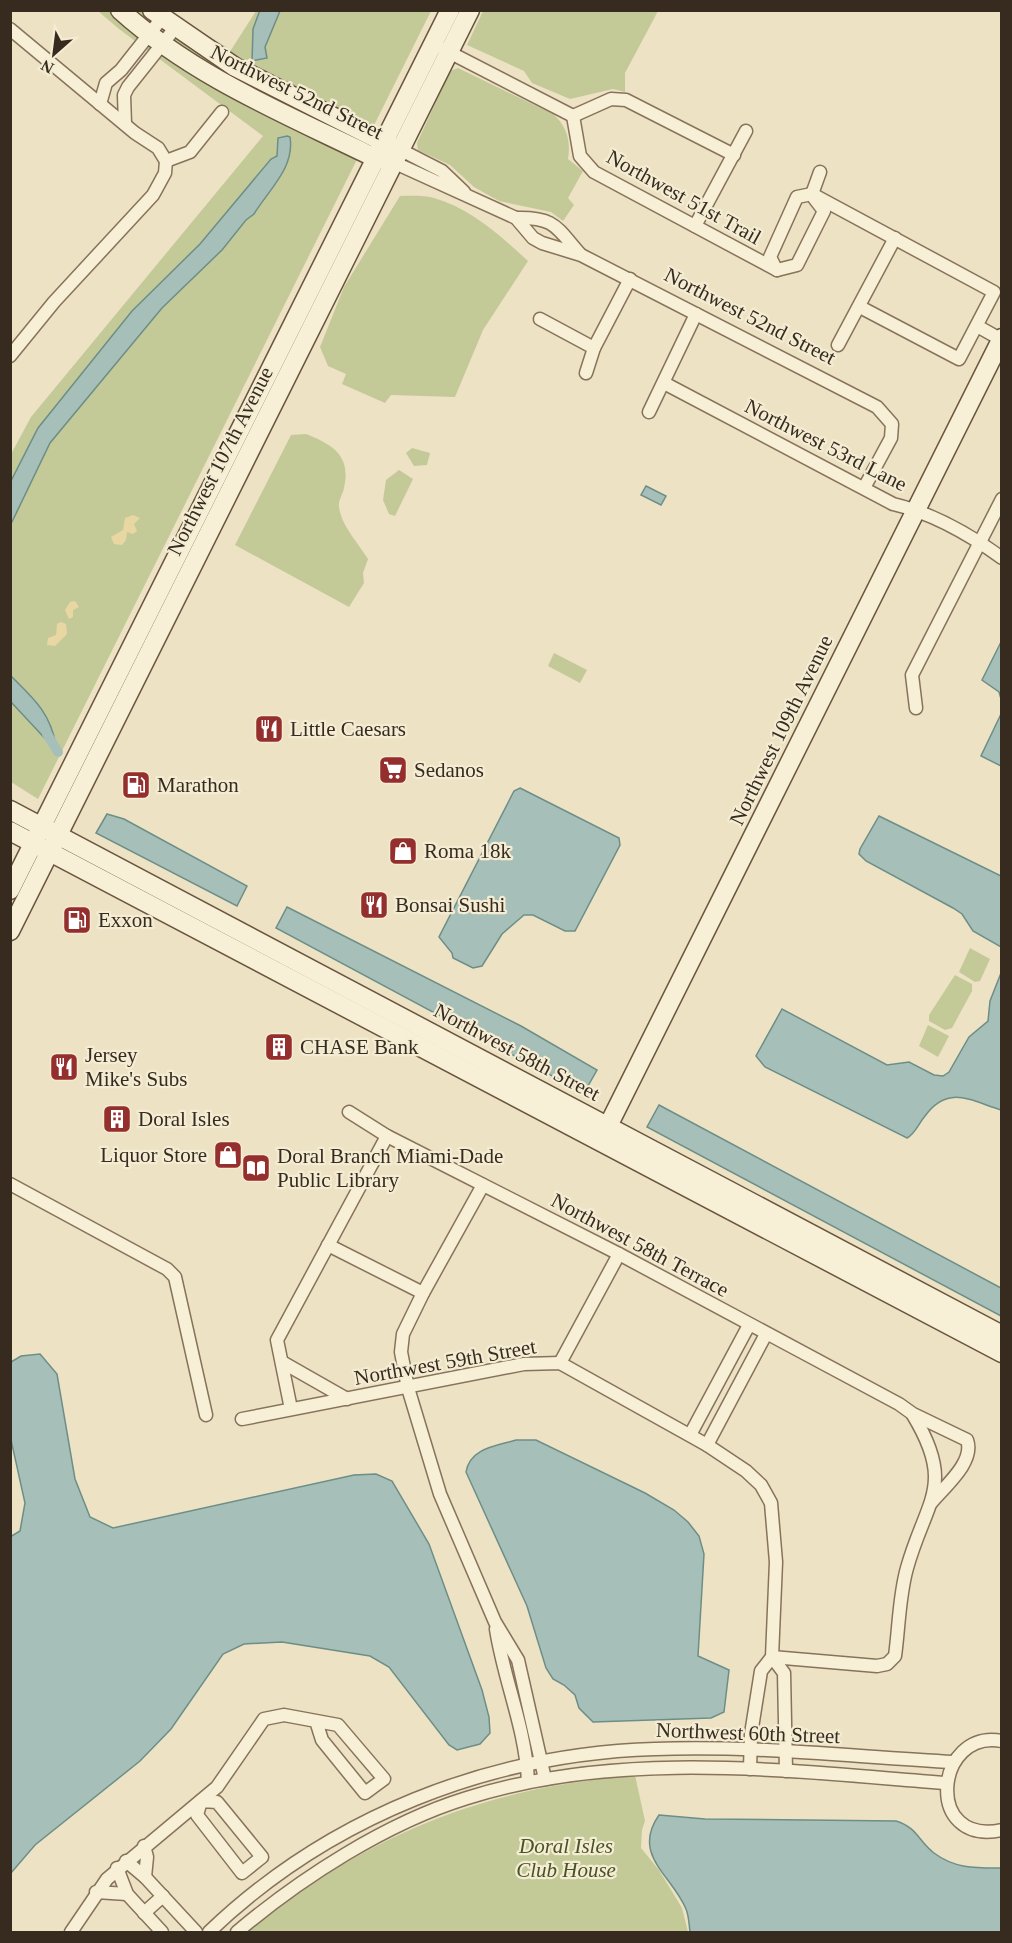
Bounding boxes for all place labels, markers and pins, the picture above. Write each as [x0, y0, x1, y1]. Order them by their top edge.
restaurant icon: Little Caesars [253, 713, 285, 745]
place label: Little Caesars [290, 717, 406, 741]
supermarket icon: Sedanos [377, 754, 409, 786]
place label: Sedanos [414, 758, 484, 782]
fuel station icon: Marathon [120, 769, 152, 801]
place label: Marathon [157, 773, 239, 797]
shop icon: Roma 18k [387, 835, 419, 867]
place label: Roma 18k [424, 839, 511, 863]
restaurant icon: Bonsai Sushi [358, 889, 390, 921]
place label: Bonsai Sushi [395, 893, 505, 917]
fuel station icon: Exxon [61, 904, 93, 936]
place label: Exxon [98, 908, 153, 932]
building icon: CHASE Bank [263, 1031, 295, 1063]
place label: CHASE Bank [300, 1035, 419, 1059]
place label: Jersey Mike's Subs [85, 1043, 187, 1091]
restaurant icon: Jersey Mike's Subs [48, 1051, 80, 1083]
building icon: Doral Isles [101, 1103, 133, 1135]
place label: Doral Isles [138, 1107, 230, 1131]
shop icon: Liquor Store [212, 1139, 244, 1171]
place label: Liquor Store [100, 1143, 207, 1167]
place label: Doral Branch Miami-Dade Public Library [277, 1144, 503, 1192]
library icon: Doral Branch Miami-Dade Public Library [240, 1152, 272, 1184]

